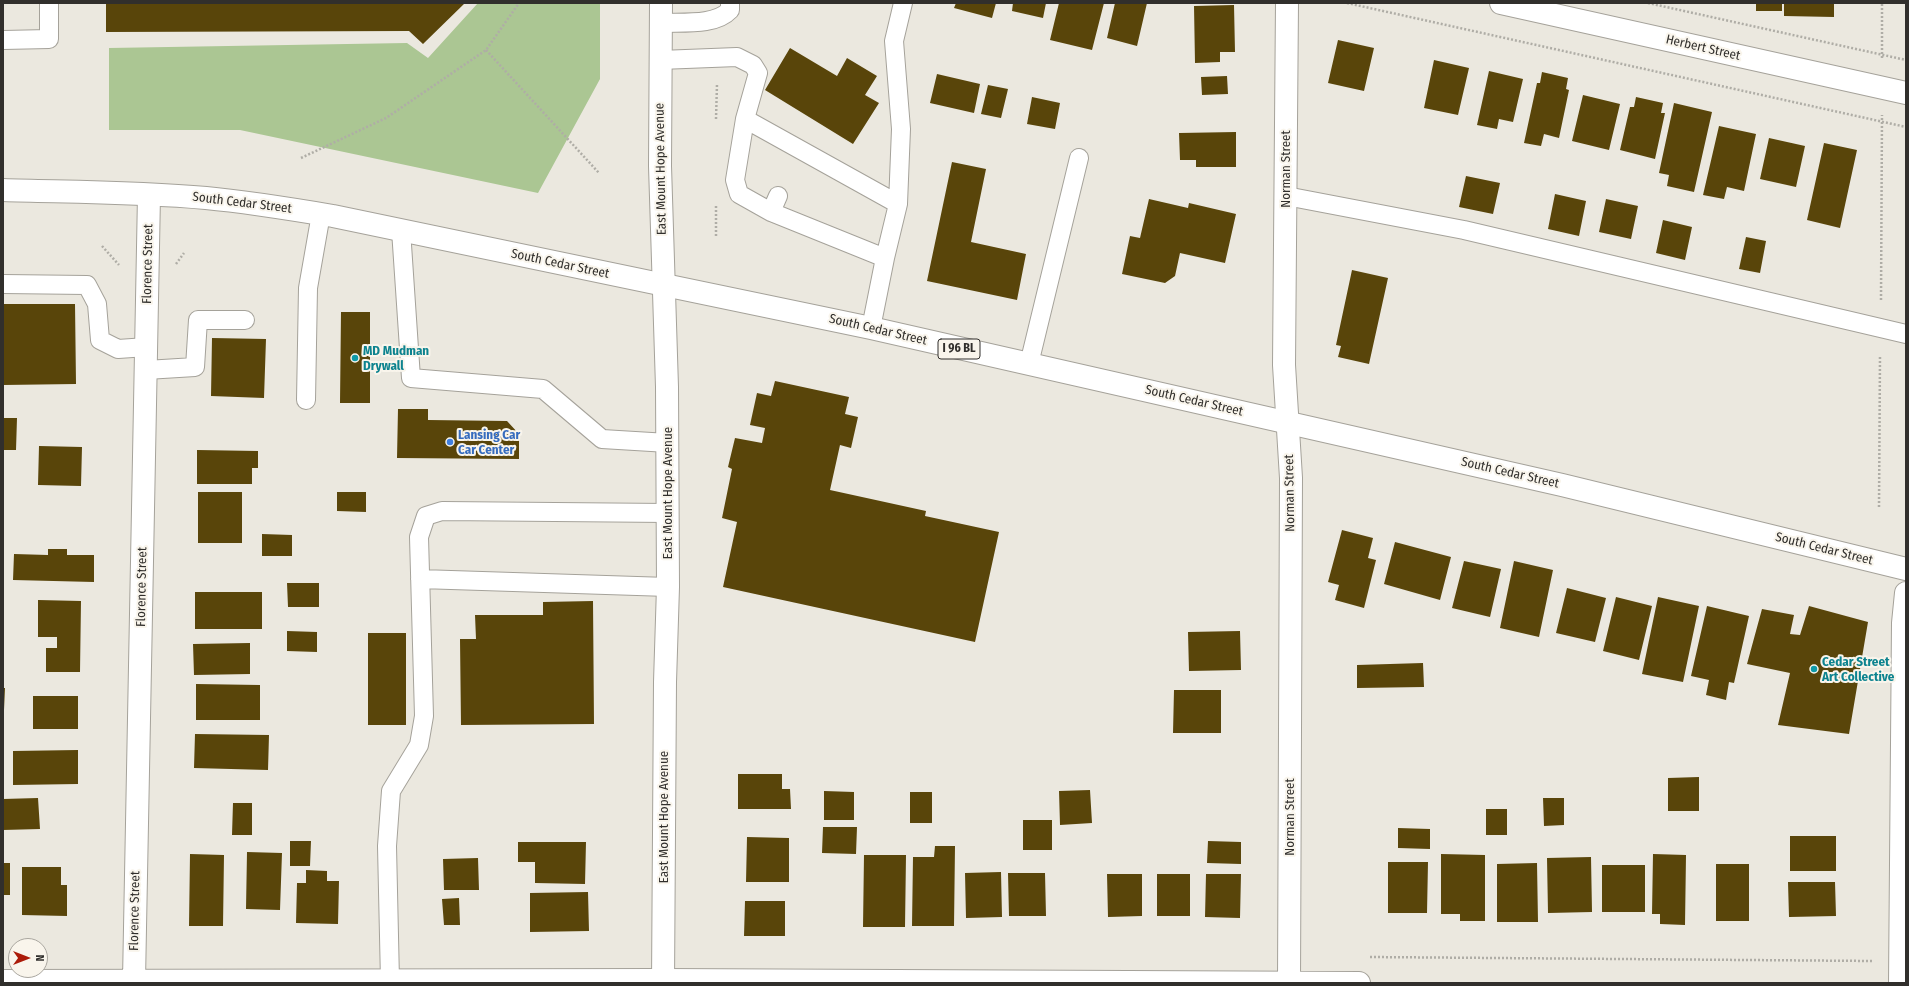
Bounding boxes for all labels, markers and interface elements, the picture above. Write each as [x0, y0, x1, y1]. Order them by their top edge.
street label: Herbert Street [1664, 32, 1742, 64]
street label: East Mount Hope Avenue [652, 103, 670, 235]
street label: Norman Street [1278, 130, 1294, 208]
street label: South Cedar Street [191, 189, 293, 217]
street label: Florence Street [140, 224, 156, 304]
street label: South Cedar Street [510, 246, 610, 282]
street label: South Cedar Street [828, 311, 928, 349]
road number: I 96 BL [938, 339, 980, 359]
place label: MD Mudman Drywall [363, 343, 429, 374]
marker: MD Mudman Drywall [350, 353, 360, 363]
street label: South Cedar Street [1144, 382, 1244, 420]
place label: Lansing Car Car Center [458, 427, 520, 458]
street label: East Mount Hope Avenue [660, 427, 676, 559]
marker: Lansing Car Car Center [445, 437, 455, 447]
street label: Norman Street [1282, 454, 1298, 532]
street label: South Cedar Street [1460, 454, 1560, 492]
street label: South Cedar Street [1774, 529, 1874, 569]
street label: Florence Street [134, 547, 150, 627]
place label: Cedar Street Art Collective [1822, 654, 1894, 685]
marker: Cedar Street Art Collective [1809, 664, 1819, 674]
street label: East Mount Hope Avenue [656, 751, 672, 883]
street label: Norman Street [1282, 778, 1298, 856]
street label: Florence Street [127, 871, 143, 951]
north arrow [8, 938, 48, 978]
text: N [33, 955, 46, 961]

